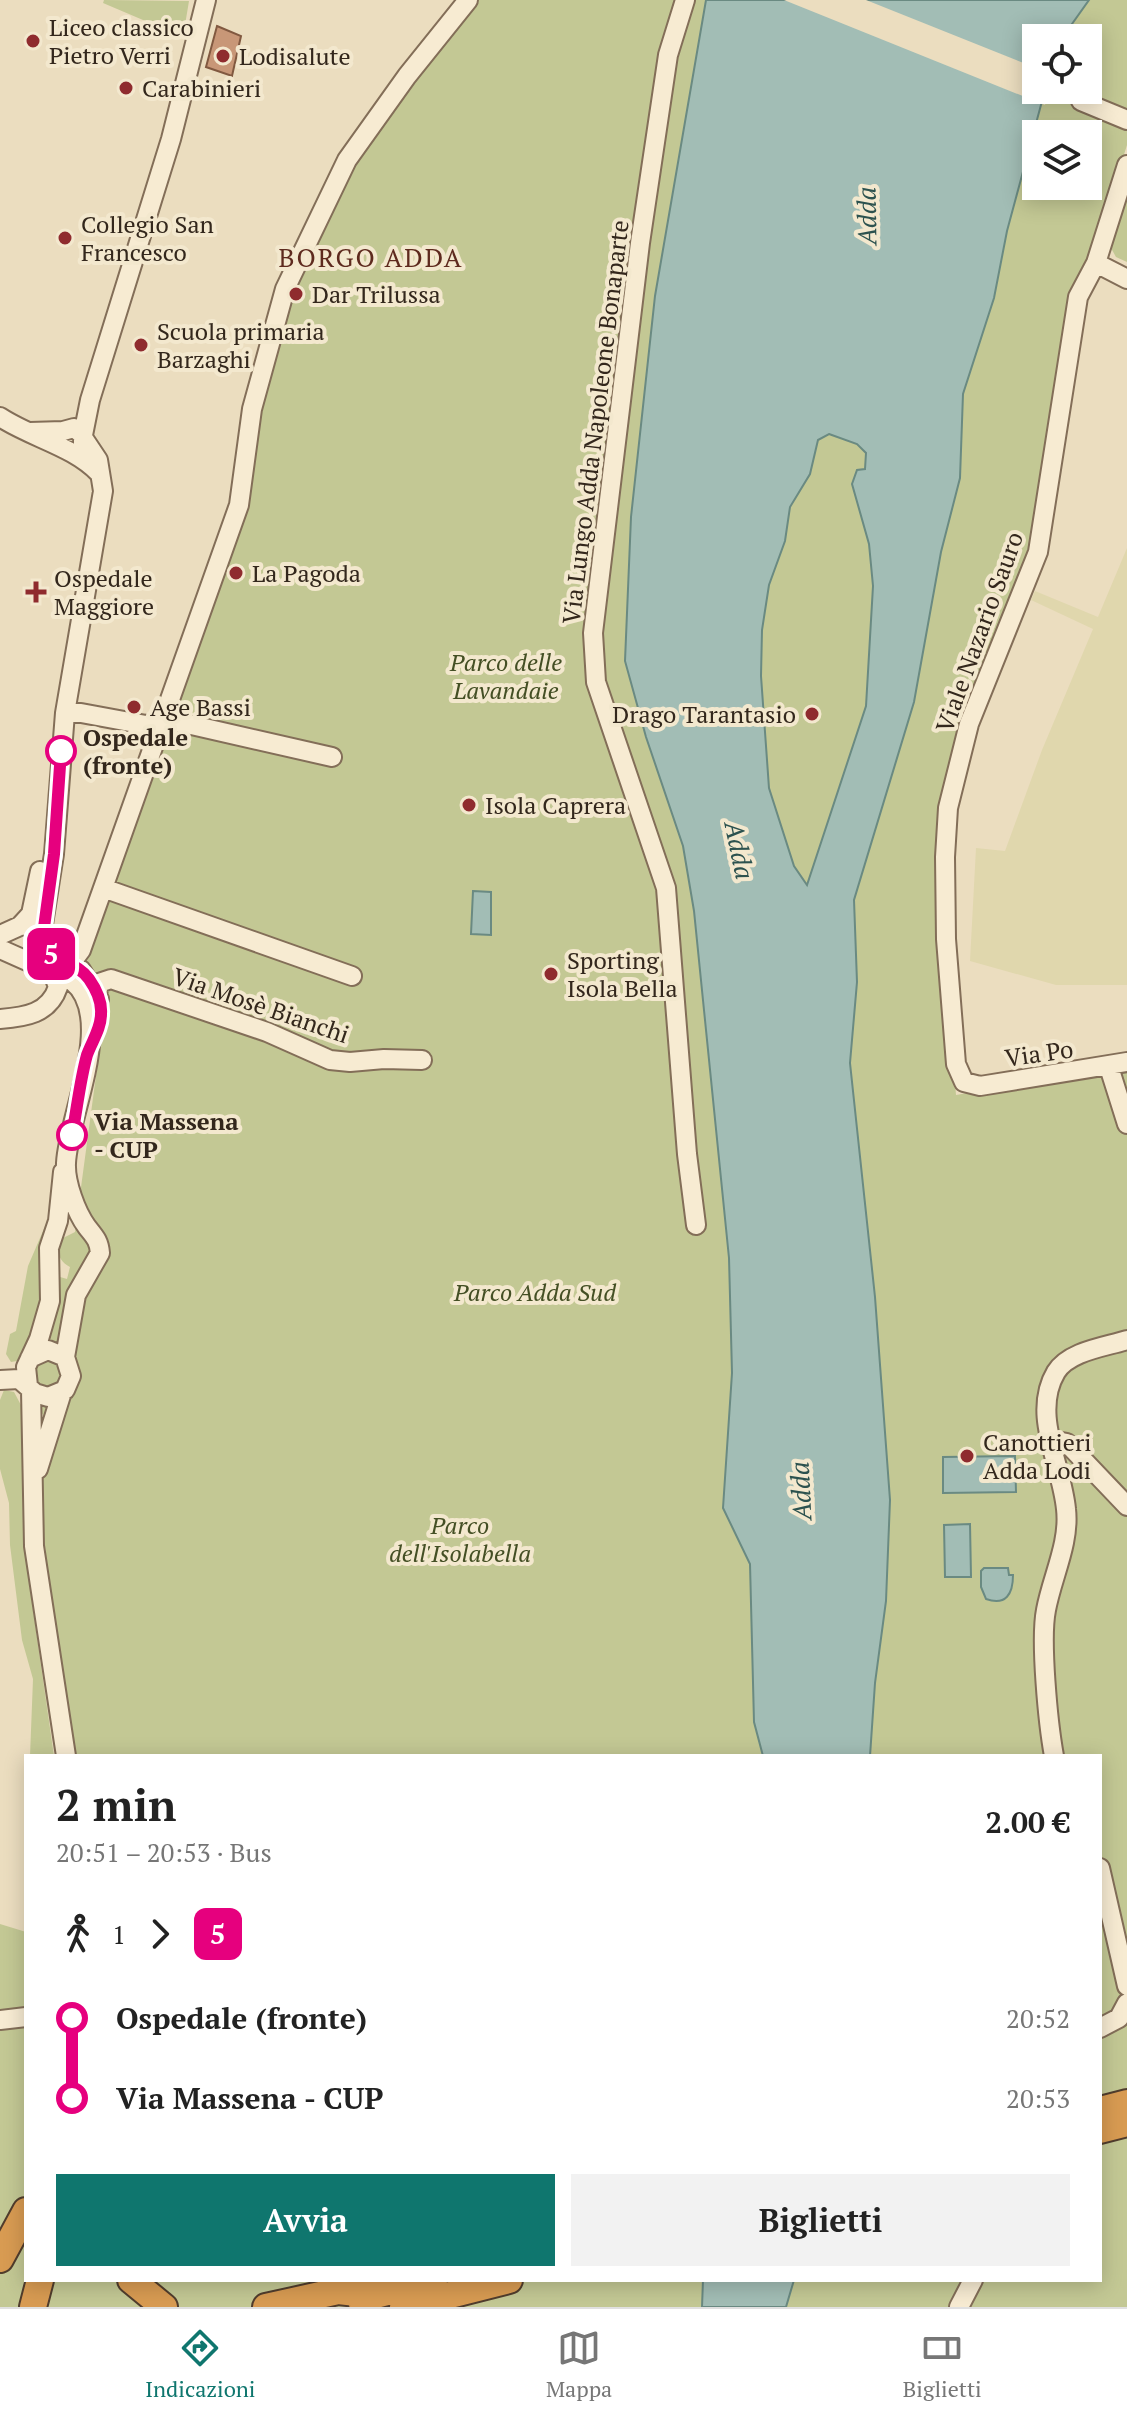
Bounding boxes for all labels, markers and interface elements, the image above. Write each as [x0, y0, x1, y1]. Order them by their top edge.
place label: Liceo classico Pietro Verri [49, 11, 194, 71]
map controls [1022, 24, 1102, 200]
button: locate [1022, 24, 1102, 104]
marker: Liceo classico Pietro Verri [24, 32, 42, 50]
place label: Lodisalute [239, 40, 350, 72]
marker: Lodisalute [214, 47, 232, 65]
place label: Carabinieri [142, 72, 261, 104]
marker: Carabinieri [117, 79, 135, 97]
button: layers [1022, 120, 1102, 200]
water label: Adda [848, 186, 884, 248]
place label: Collegio San Francesco [81, 208, 214, 268]
street label: Via Lungo Adda Napoleone Bonaparte [554, 218, 636, 626]
marker: Collegio San Francesco [56, 229, 74, 247]
district label: BORGO ADDA [279, 240, 463, 274]
place label: Dar Trilussa [312, 278, 441, 310]
marker: Dar Trilussa [287, 285, 305, 303]
place label: Scuola primaria Barzaghi [157, 315, 325, 375]
marker: Scuola primaria Barzaghi [132, 336, 150, 354]
street label: Viale Nazario Sauro [928, 527, 1030, 737]
place label: La Pagoda [252, 557, 361, 589]
place label: Ospedale Maggiore [54, 562, 154, 622]
marker: La Pagoda [227, 564, 245, 582]
marker: Ospedale Maggiore [25, 581, 47, 603]
park label: Parco delle Lavandaie [449, 646, 562, 706]
place label: Age Bassi [150, 691, 251, 723]
marker: Age Bassi [125, 698, 143, 716]
place label: Drago Tarantasio [612, 698, 796, 730]
marker: Drago Tarantasio [803, 705, 821, 723]
place label: Ospedale (fronte) [83, 721, 188, 781]
marker: Ospedale (fronte) [46, 736, 76, 766]
place label: Isola Caprera [485, 789, 626, 821]
marker: Isola Caprera [460, 796, 478, 814]
water label: Adda [717, 816, 763, 882]
line badge: 5 [25, 928, 77, 980]
text: 5 [43, 935, 59, 972]
place label: Sporting Isola Bella [567, 944, 678, 1004]
street label: Via Mosè Bianchi [168, 960, 354, 1050]
marker: Sporting Isola Bella [542, 965, 560, 983]
street label: Via Po [1003, 1032, 1075, 1074]
place label: Via Massena - CUP [94, 1105, 239, 1165]
marker: Via Massena - CUP [57, 1120, 87, 1150]
park label: Parco Adda Sud [453, 1276, 617, 1308]
place label: Canottieri Adda Lodi [983, 1426, 1091, 1486]
marker: Canottieri Adda Lodi [958, 1447, 976, 1465]
water label: Adda [781, 1461, 819, 1523]
park label: Parco dell'Isolabella [389, 1509, 531, 1569]
text: 2 min [56, 1775, 176, 1834]
text: 2.00 € [985, 1802, 1070, 1842]
text: 20:51 – 20:53 · Bus [56, 1835, 272, 1869]
icon: walk [56, 1912, 100, 1956]
icon: forward [138, 1912, 182, 1956]
text: 5 [210, 1915, 226, 1952]
text: 1 [112, 1917, 126, 1951]
text: Ospedale (fronte) [116, 1998, 367, 2038]
text: 20:52 [1006, 2001, 1070, 2035]
text: Via Massena - CUP [116, 2078, 383, 2118]
text: 20:53 [1006, 2081, 1070, 2115]
button: Avvia [56, 2174, 555, 2266]
button: Biglietti [571, 2174, 1070, 2266]
tab: Indicazioni [145, 2326, 256, 2403]
tab: Mappa [546, 2326, 612, 2403]
tab: Biglietti [903, 2326, 982, 2403]

